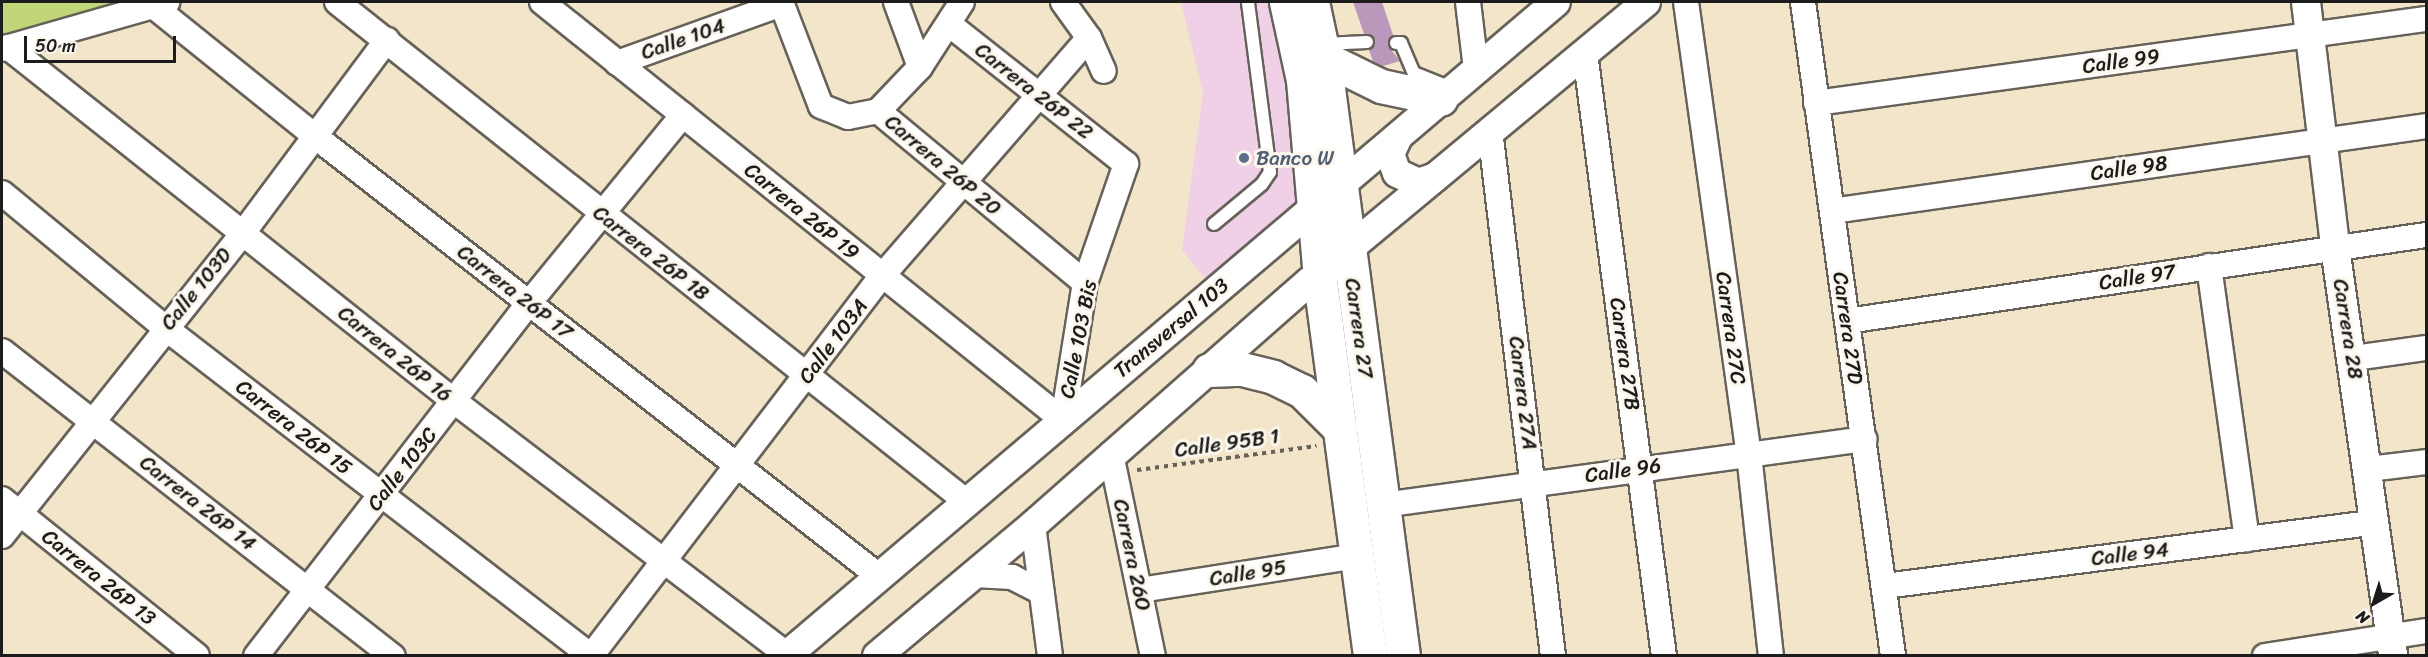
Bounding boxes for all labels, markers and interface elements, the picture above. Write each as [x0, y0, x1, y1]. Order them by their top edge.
street label: Calle 104 [638, 13, 728, 65]
scale bar [27, 24, 178, 62]
text: 50 m [35, 30, 76, 62]
street label: Carrera 26P 22 [970, 37, 1098, 145]
street label: Calle 99 [2081, 43, 2161, 79]
street label: Carrera 26P 20 [880, 109, 1006, 221]
place label: Banco W [1256, 145, 1334, 171]
street label: Calle 98 [2089, 150, 2169, 186]
marker: Banco W [1237, 151, 1251, 165]
street label: Carrera 26P 19 [740, 157, 864, 265]
street label: Carrera 26P 18 [588, 200, 714, 306]
street label: Carrera 26P 17 [452, 239, 578, 345]
street label: Calle 103D [155, 243, 237, 335]
street label: Calle 97 [2097, 259, 2177, 295]
street label: Carrera 27C [1711, 270, 1751, 386]
street label: Carrera 27D [1828, 270, 1868, 386]
street label: Transversal 103 [1108, 273, 1234, 383]
street label: Carrera 27 [1340, 277, 1378, 379]
street label: Carrera 28 [2328, 277, 2368, 381]
street label: Calle 103 Bis [1054, 278, 1102, 400]
street label: Calle 103A [793, 294, 873, 388]
street label: Carrera 27B [1605, 296, 1645, 412]
street label: Carrera 26P 16 [333, 300, 457, 408]
street label: Carrera 27A [1504, 335, 1542, 451]
street label: Carrera 26P 15 [231, 374, 357, 480]
street label: Calle 103C [362, 422, 442, 516]
street label: Calle 95B 1 [1173, 423, 1281, 463]
street label: Carrera 26P 14 [135, 450, 261, 556]
street label: Calle 96 [1583, 452, 1663, 488]
street label: Carrera 26O [1108, 497, 1156, 613]
street label: Carrera 26P 13 [37, 523, 161, 631]
street label: Calle 94 [2090, 537, 2170, 571]
street label: Calle 95 [1208, 554, 1288, 592]
north arrow [2344, 573, 2404, 633]
text: N [2349, 603, 2376, 632]

